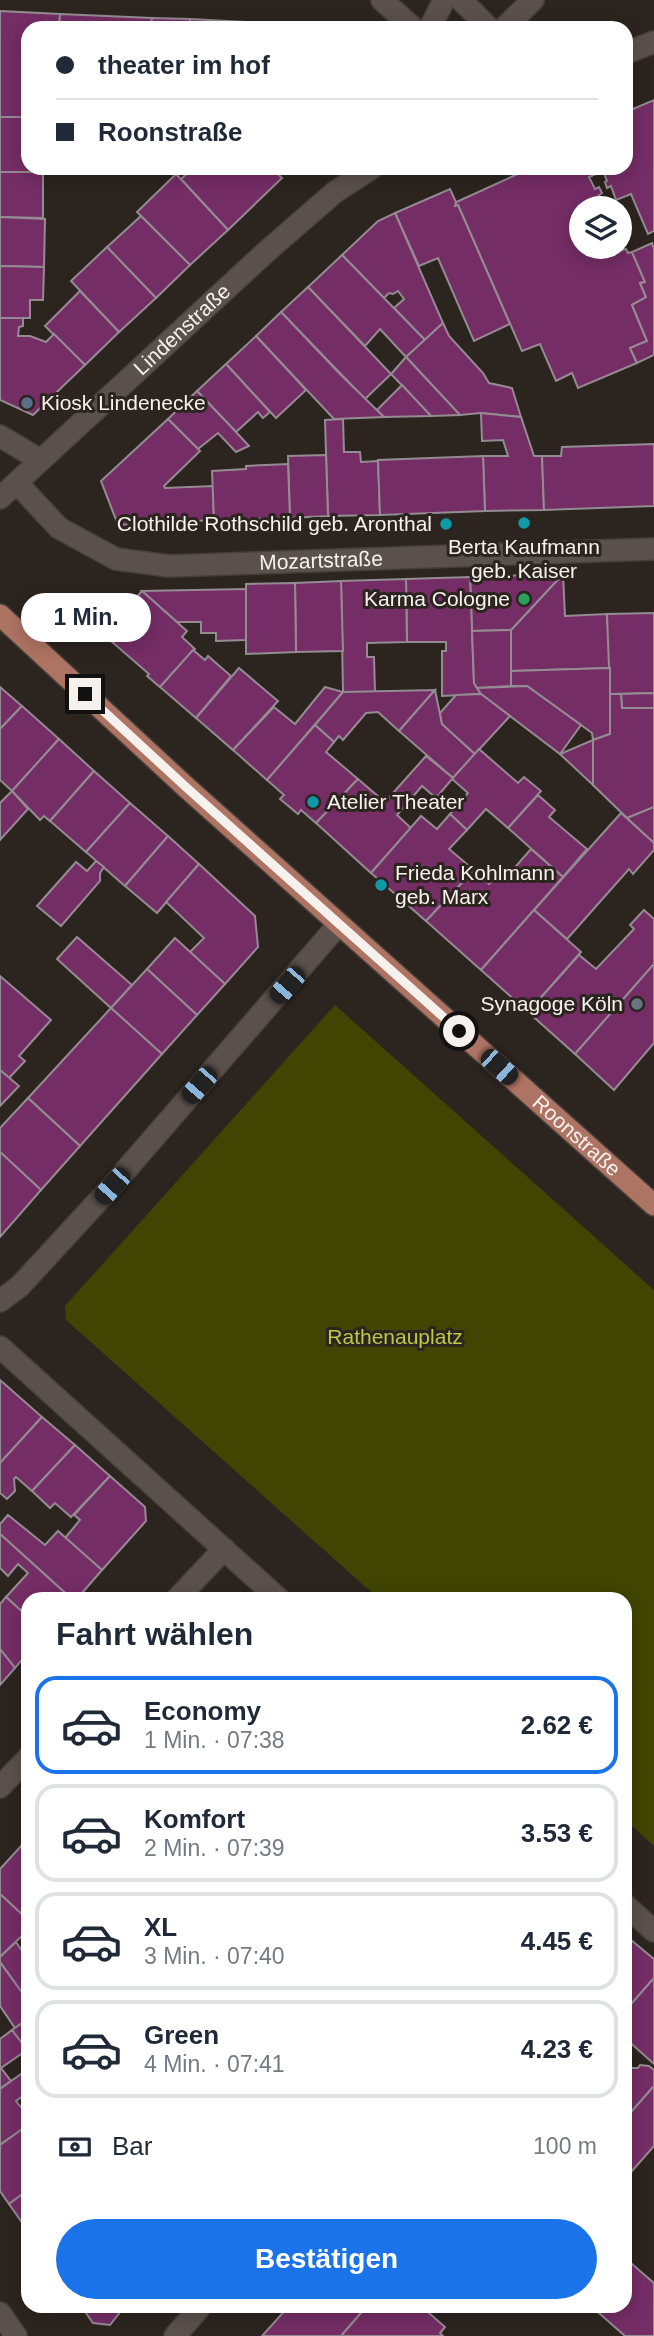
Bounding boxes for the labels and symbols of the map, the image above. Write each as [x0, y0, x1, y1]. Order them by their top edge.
street label: Lindenstraße [129, 279, 235, 379]
place label: Kiosk Lindenecke [41, 391, 206, 414]
marker: Kiosk Lindenecke [19, 395, 35, 411]
place label: Clothilde Rothschild geb. Aronthal [117, 512, 432, 535]
marker: Berta Kaufmann geb. Kaiser [516, 515, 532, 531]
marker: Clothilde Rothschild geb. Aronthal [438, 516, 454, 532]
place label: Berta Kaufmann geb. Kaiser [448, 535, 600, 582]
street label: Mozartstraße [259, 547, 383, 574]
place label: Karma Cologne [364, 587, 510, 610]
marker: Karma Cologne [516, 591, 532, 607]
callout: 1 Min. [20, 592, 150, 642]
route end [69, 678, 101, 710]
place label: Atelier Theater [327, 790, 464, 813]
marker: Atelier Theater [305, 794, 321, 810]
place label: Frieda Kohlmann geb. Marx [395, 861, 555, 908]
marker: Frieda Kohlmann geb. Marx [373, 877, 389, 893]
car [266, 962, 309, 1008]
place label: Synagoge Köln [481, 992, 623, 1015]
marker: Synagoge Köln [629, 996, 645, 1012]
route start [443, 1015, 475, 1047]
car [477, 1045, 522, 1089]
car [178, 1062, 221, 1108]
street label: Roonstraße [528, 1090, 625, 1181]
car [91, 1163, 134, 1209]
park label: Rathenauplatz [327, 1325, 463, 1348]

